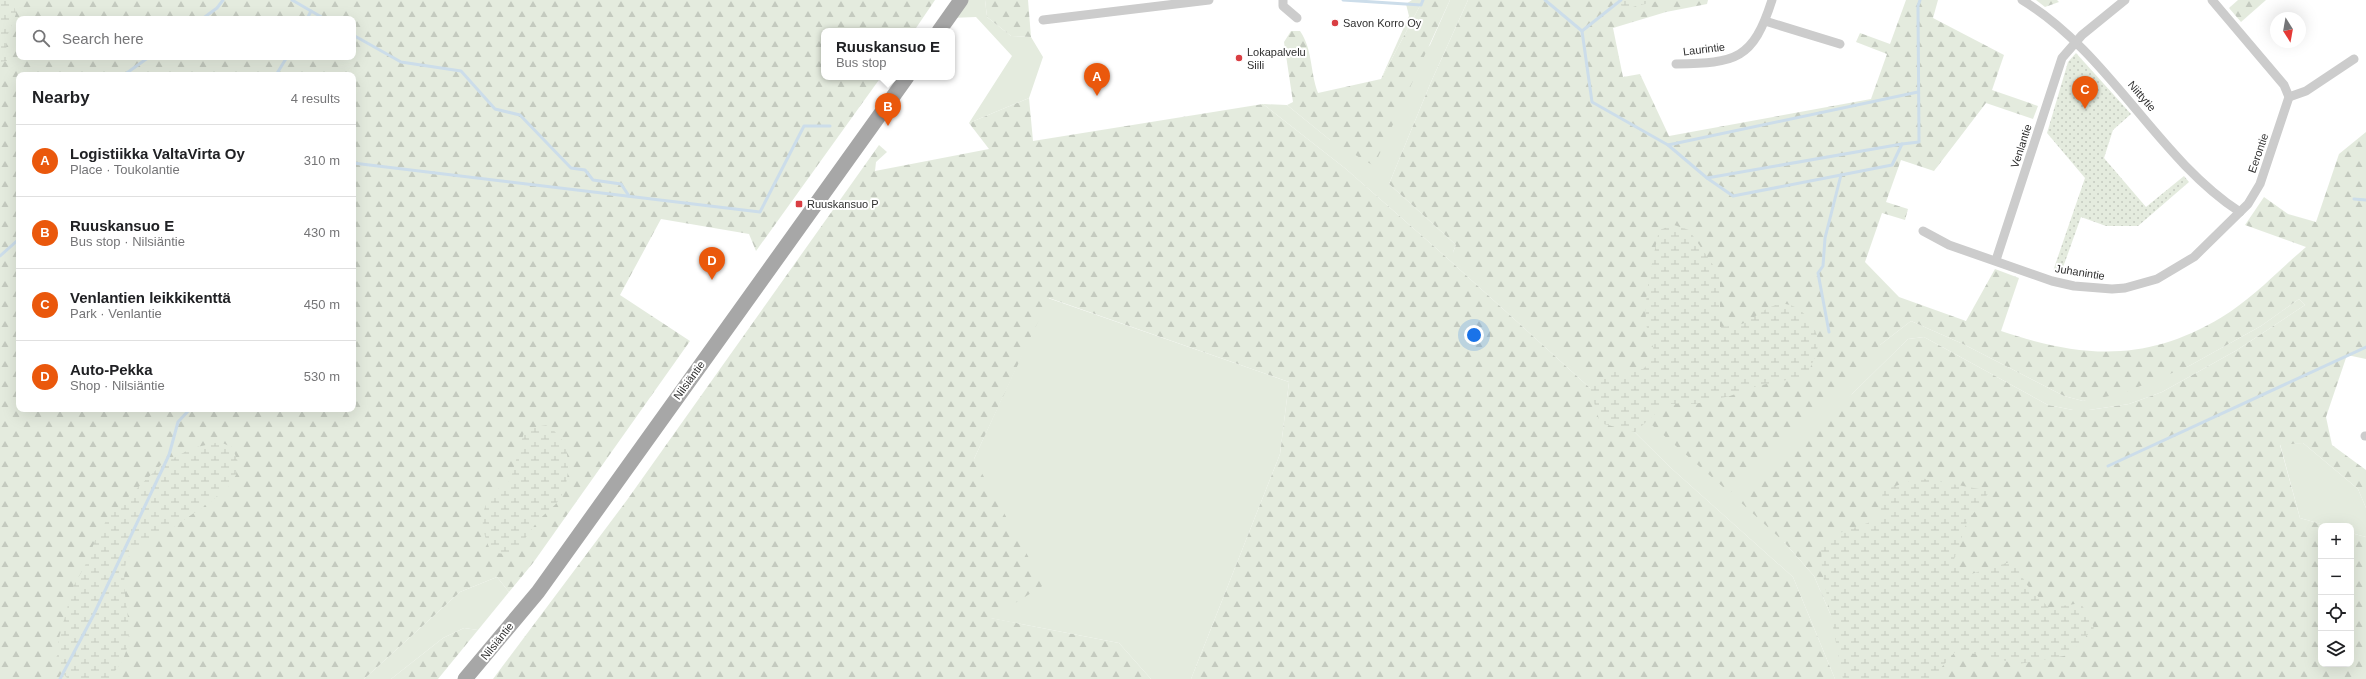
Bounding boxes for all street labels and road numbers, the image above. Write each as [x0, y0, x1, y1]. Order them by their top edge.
street label: Laurintie [1682, 40, 1726, 58]
street label: Niittytie [2126, 78, 2158, 114]
street label: Venlantie [2008, 123, 2034, 169]
street label: Eerontie [2246, 132, 2270, 174]
street label: Juhanintie [2054, 262, 2106, 282]
street label: Nilsiäntie [671, 358, 707, 402]
street label: Nilsiäntie [478, 620, 516, 662]

